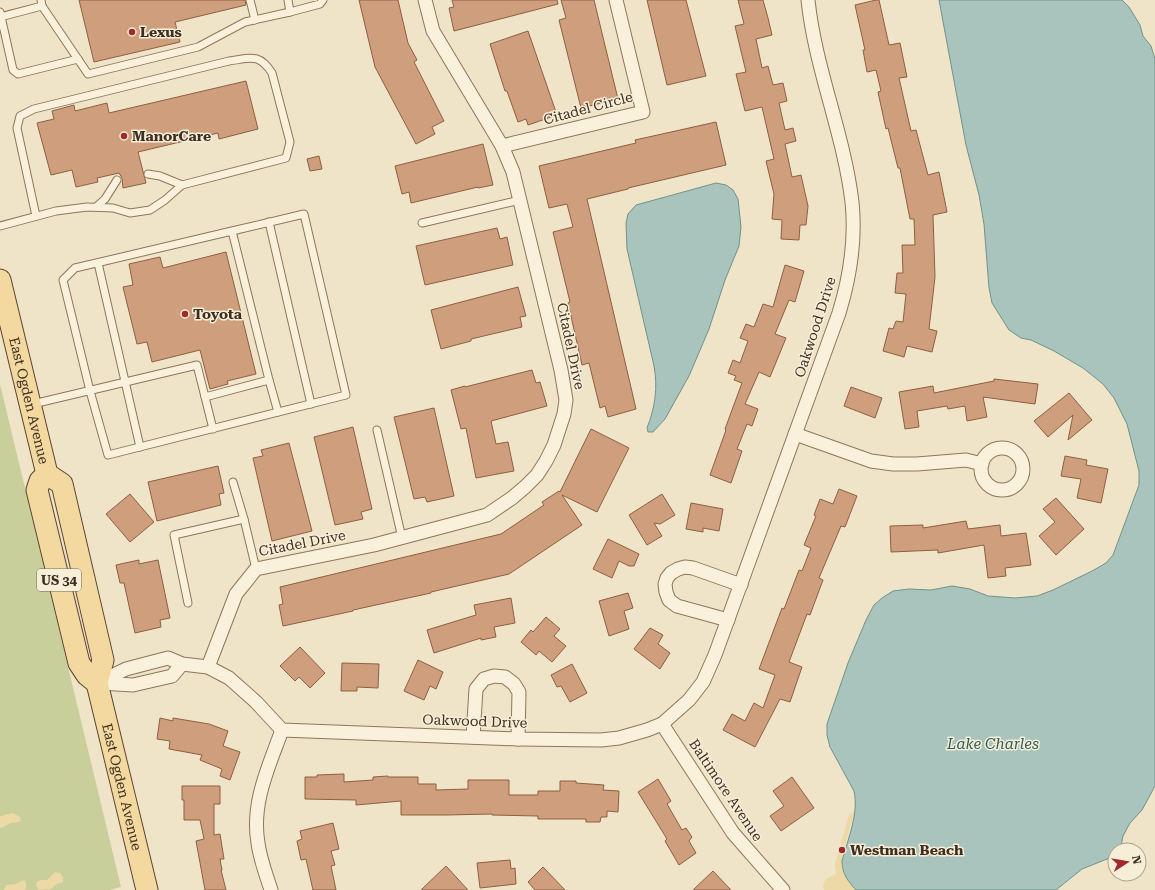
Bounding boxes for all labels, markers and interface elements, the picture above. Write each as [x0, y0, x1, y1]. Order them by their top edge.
place label: Lexus [140, 24, 182, 40]
marker: Lexus [127, 27, 137, 37]
street label: Citadel Circle [542, 88, 635, 128]
place label: ManorCare [132, 128, 211, 144]
marker: ManorCare [119, 131, 129, 141]
street label: Oakwood Drive [791, 274, 839, 379]
street label: Citadel Drive [554, 301, 588, 391]
place label: Toyota [193, 306, 243, 322]
marker: Toyota [180, 309, 190, 319]
street label: East Ogden Avenue [6, 335, 52, 466]
street label: Citadel Drive [257, 527, 347, 559]
road number: US 34 [37, 569, 81, 591]
street label: Oakwood Drive [422, 711, 528, 731]
street label: East Ogden Avenue [99, 722, 145, 852]
water label: Lake Charles [946, 735, 1039, 753]
street label: Baltimore Avenue [686, 736, 766, 844]
place label: Westman Beach [850, 842, 964, 858]
north arrow [1107, 842, 1147, 882]
marker: Westman Beach [837, 845, 847, 855]
text: N [1129, 855, 1144, 866]

